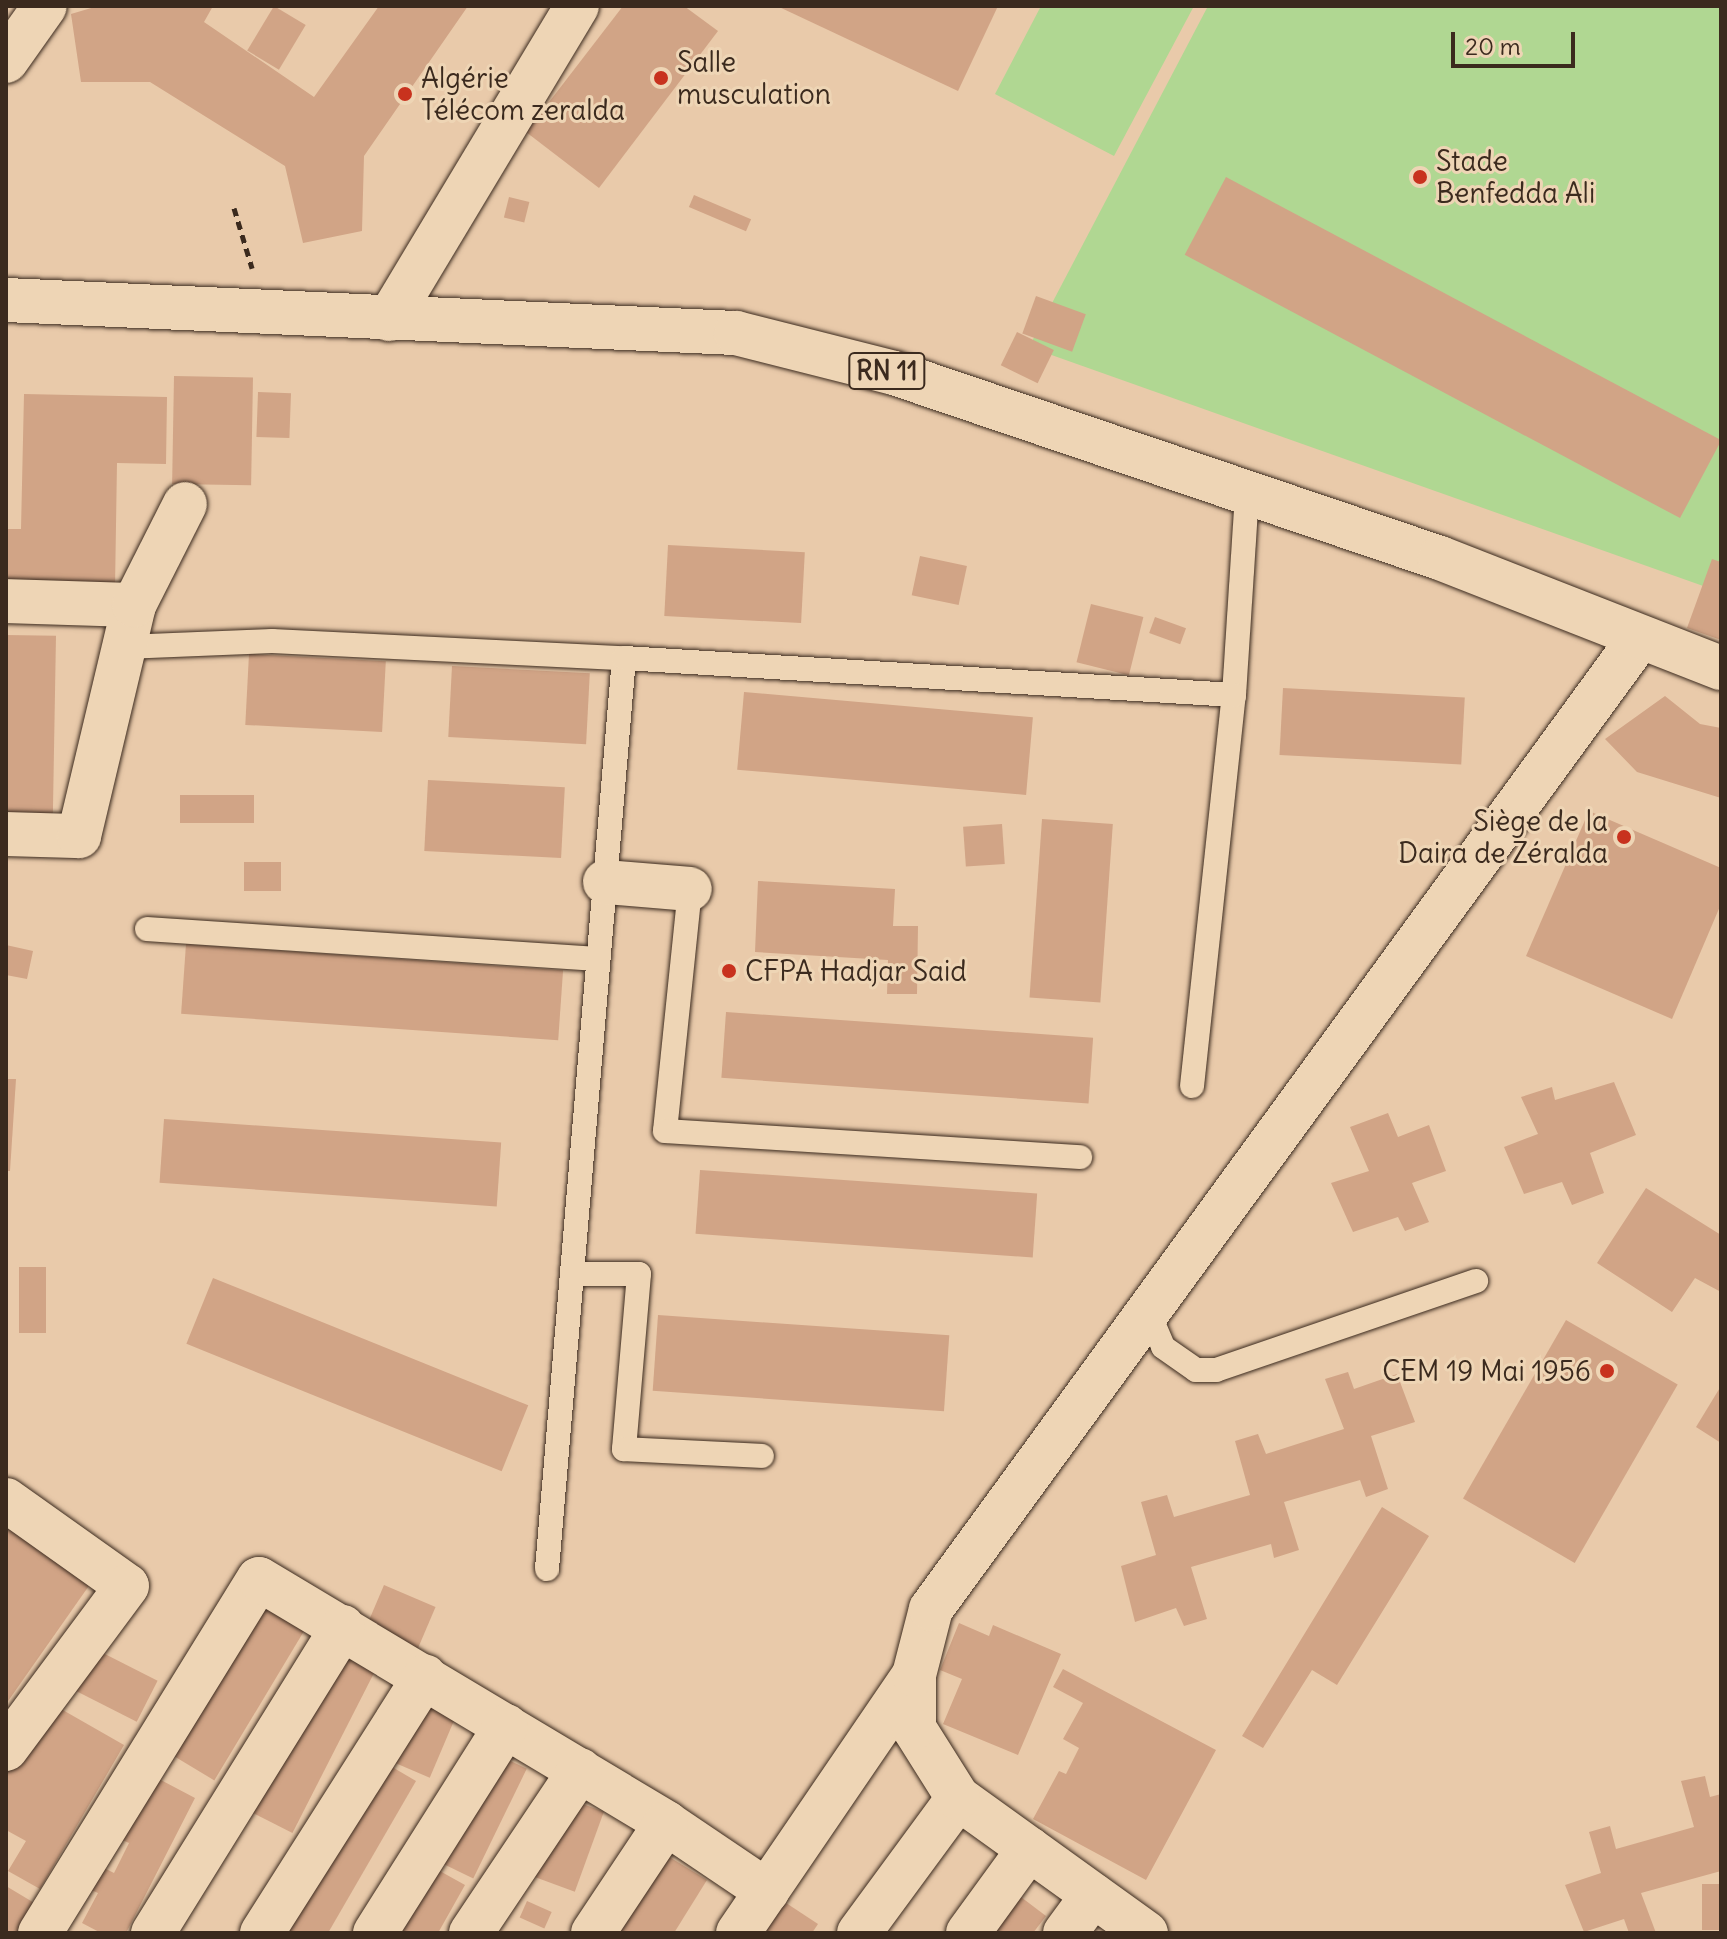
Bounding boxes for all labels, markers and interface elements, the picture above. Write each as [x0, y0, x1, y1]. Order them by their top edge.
scale bar [1455, 16, 1579, 66]
text: 20 m [1465, 31, 1521, 61]
place label: Salle musculation [677, 45, 831, 111]
place label: Algérie Télécom zeralda [421, 61, 625, 127]
marker: Salle musculation [652, 69, 670, 87]
marker: Algérie Télécom zeralda [396, 85, 414, 103]
place label: Stade Benfedda Ali [1436, 144, 1595, 210]
marker: Stade Benfedda Ali [1411, 168, 1429, 186]
road number: RN 11 [847, 349, 927, 393]
place label: Siège de la Daira de Zéralda [1398, 804, 1608, 870]
marker: Siège de la Daira de Zéralda [1615, 828, 1633, 846]
place label: CFPA Hadjar Said [745, 954, 967, 988]
marker: CFPA Hadjar Said [720, 962, 738, 980]
place label: CEM 19 Mai 1956 [1382, 1354, 1591, 1388]
marker: CEM 19 Mai 1956 [1598, 1362, 1616, 1380]

